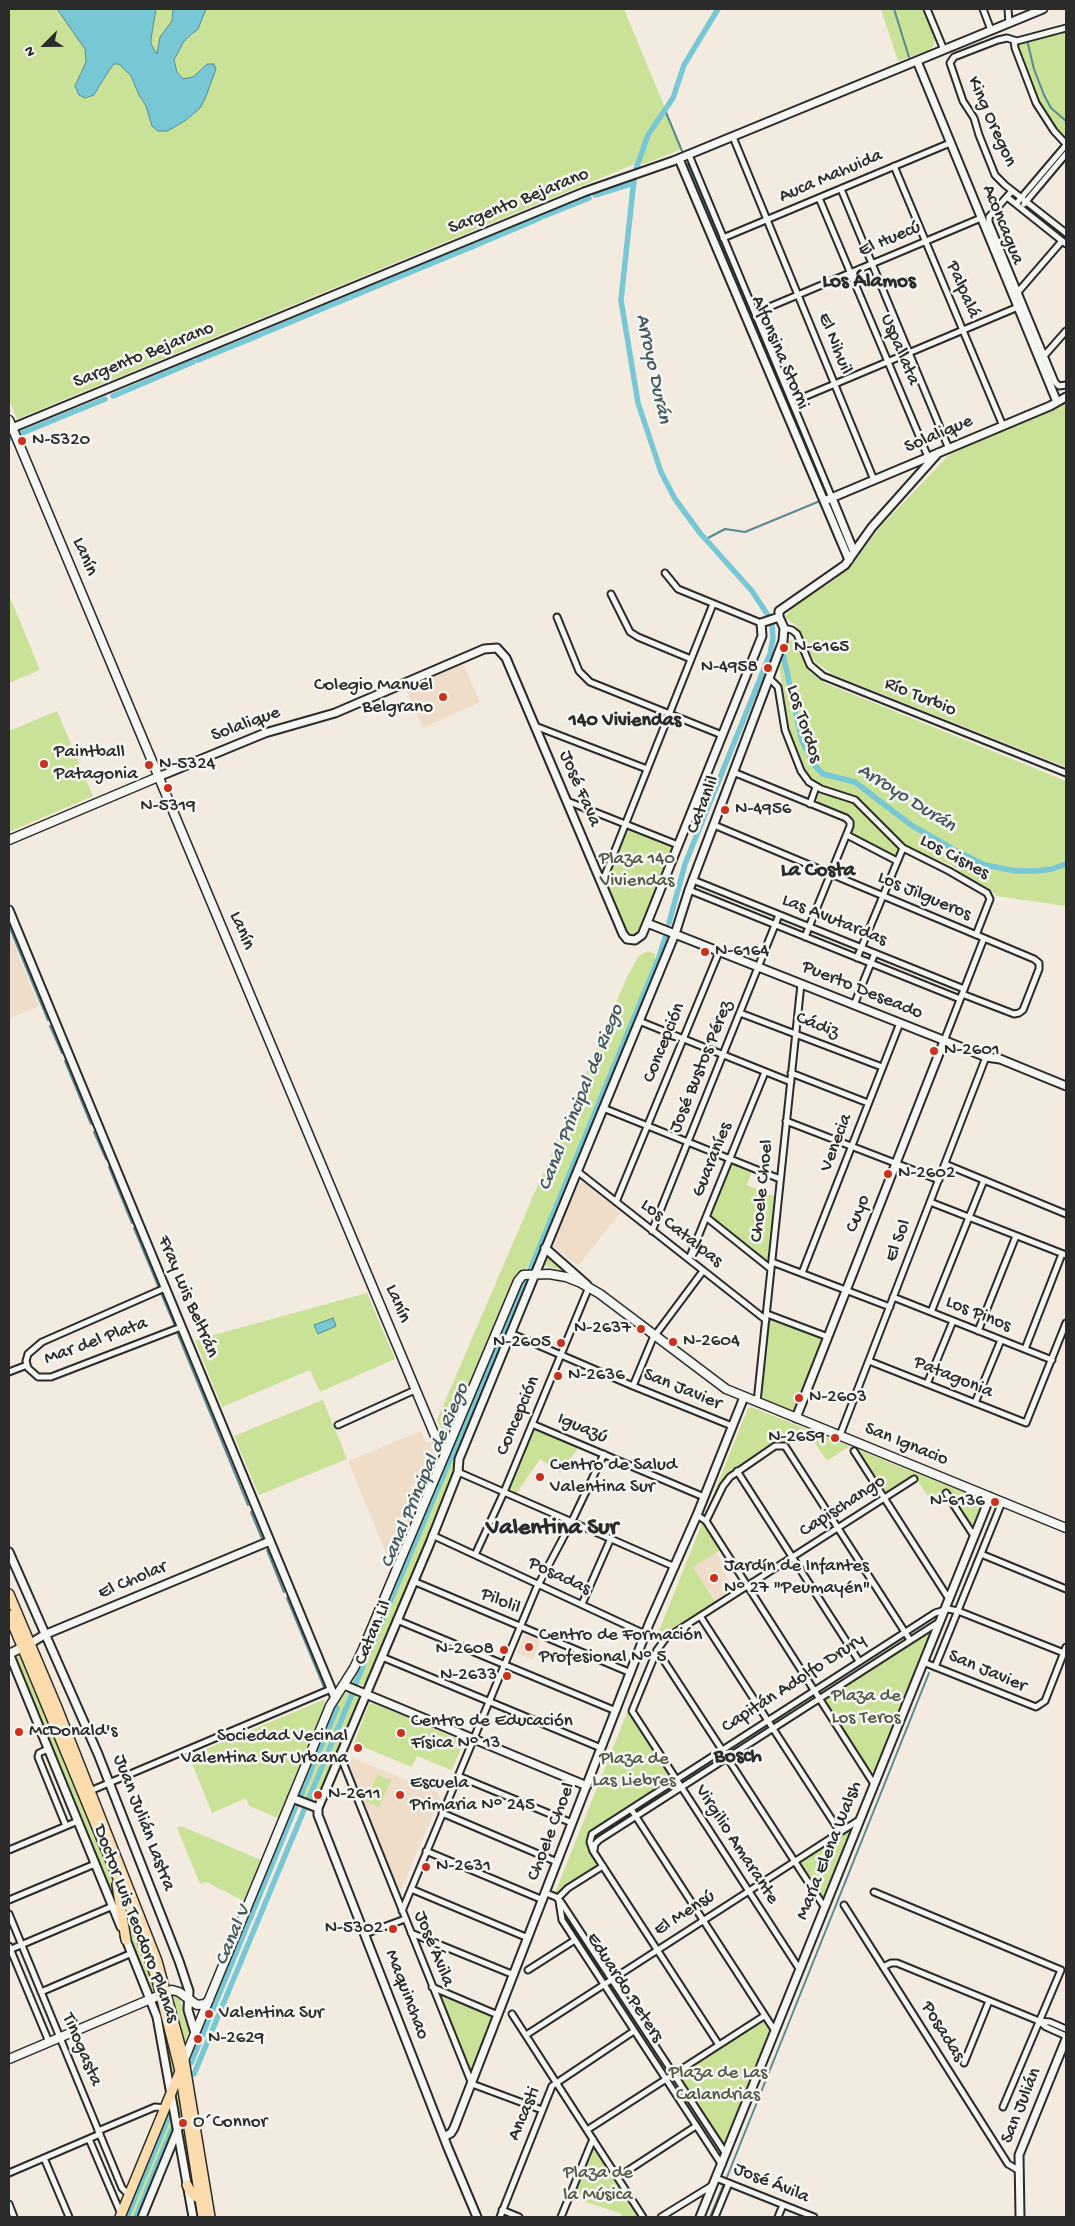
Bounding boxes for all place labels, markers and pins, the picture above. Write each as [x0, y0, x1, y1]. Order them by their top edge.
place label: N-5320 [32, 430, 90, 452]
marker: N-5320 [16, 435, 28, 447]
place label: N-6165 [794, 637, 849, 659]
marker: N-6165 [778, 642, 790, 654]
place label: N-4958 [701, 657, 758, 679]
marker: N-4958 [762, 662, 774, 674]
place label: Colegio Manuel Belgrano [314, 675, 433, 719]
marker: Colegio Manuel Belgrano [437, 691, 449, 703]
place label: Paintball Patagonia [54, 742, 138, 786]
place label: N-5324 [159, 754, 216, 776]
marker: Paintball Patagonia [38, 758, 50, 770]
marker: N-5324 [143, 759, 155, 771]
marker: N-5319 [162, 782, 174, 794]
place label: N-5319 [140, 796, 196, 818]
place label: N-4956 [735, 799, 791, 821]
marker: N-4956 [719, 804, 731, 816]
place label: N-6164 [715, 941, 769, 963]
marker: N-6164 [699, 946, 711, 958]
place label: N-2601 [944, 1040, 1000, 1062]
marker: N-2601 [928, 1045, 940, 1057]
place label: N-2602 [898, 1163, 955, 1185]
marker: N-2602 [882, 1168, 894, 1180]
place label: N-2637 [574, 1318, 631, 1340]
marker: N-2637 [635, 1323, 647, 1335]
place label: N-2604 [683, 1331, 740, 1353]
place label: N-2605 [493, 1332, 551, 1354]
marker: N-2604 [667, 1336, 679, 1348]
marker: N-2605 [555, 1337, 567, 1349]
place label: N-2636 [568, 1365, 625, 1387]
marker: N-2636 [552, 1370, 564, 1382]
place label: N-2603 [809, 1387, 867, 1409]
marker: N-2603 [793, 1392, 805, 1404]
place label: N-2659 [768, 1427, 825, 1449]
marker: N-2659 [829, 1432, 841, 1444]
place label: Centro de Salud Valentina Sur [550, 1455, 677, 1499]
marker: Centro de Salud Valentina Sur [534, 1471, 546, 1483]
place label: N-6136 [930, 1491, 985, 1513]
marker: N-6136 [989, 1496, 1001, 1508]
place label: Jardín de Infantes N° 27 "Peumayén" [724, 1556, 870, 1600]
marker: Jardín de Infantes N° 27 "Peumayén" [708, 1572, 720, 1584]
place label: Centro de Formación Profesional N° 5 [539, 1625, 702, 1669]
place label: N-2608 [435, 1639, 494, 1661]
marker: Centro de Formación Profesional N° 5 [523, 1641, 535, 1653]
marker: N-2608 [498, 1644, 510, 1656]
place label: N-2633 [440, 1665, 497, 1687]
marker: N-2633 [501, 1670, 513, 1682]
place label: Centro de Educación Física N° 13 [411, 1711, 573, 1755]
place label: McDonald's [29, 1721, 118, 1743]
marker: McDonald's [13, 1726, 25, 1738]
place label: Sociedad Vecinal Valentina Sur Urbana [181, 1726, 348, 1770]
marker: Centro de Educación Física N° 13 [395, 1727, 407, 1739]
marker: Sociedad Vecinal Valentina Sur Urbana [352, 1742, 364, 1754]
place label: Escuela Primaria N° 245 [410, 1773, 535, 1817]
place label: N-2611 [328, 1784, 381, 1806]
marker: N-2611 [312, 1789, 324, 1801]
marker: Escuela Primaria N° 245 [394, 1789, 406, 1801]
place label: N-2631 [436, 1856, 491, 1878]
marker: N-2631 [420, 1861, 432, 1873]
place label: N-5302 [325, 1918, 383, 1940]
marker: N-5302 [387, 1923, 399, 1935]
place label: Valentina Sur [219, 2003, 324, 2025]
marker: Valentina Sur [203, 2008, 215, 2020]
place label: N-2629 [208, 2028, 264, 2050]
marker: N-2629 [192, 2033, 204, 2045]
place label: O´Connor [193, 2112, 267, 2134]
marker: O´Connor [177, 2117, 189, 2129]

